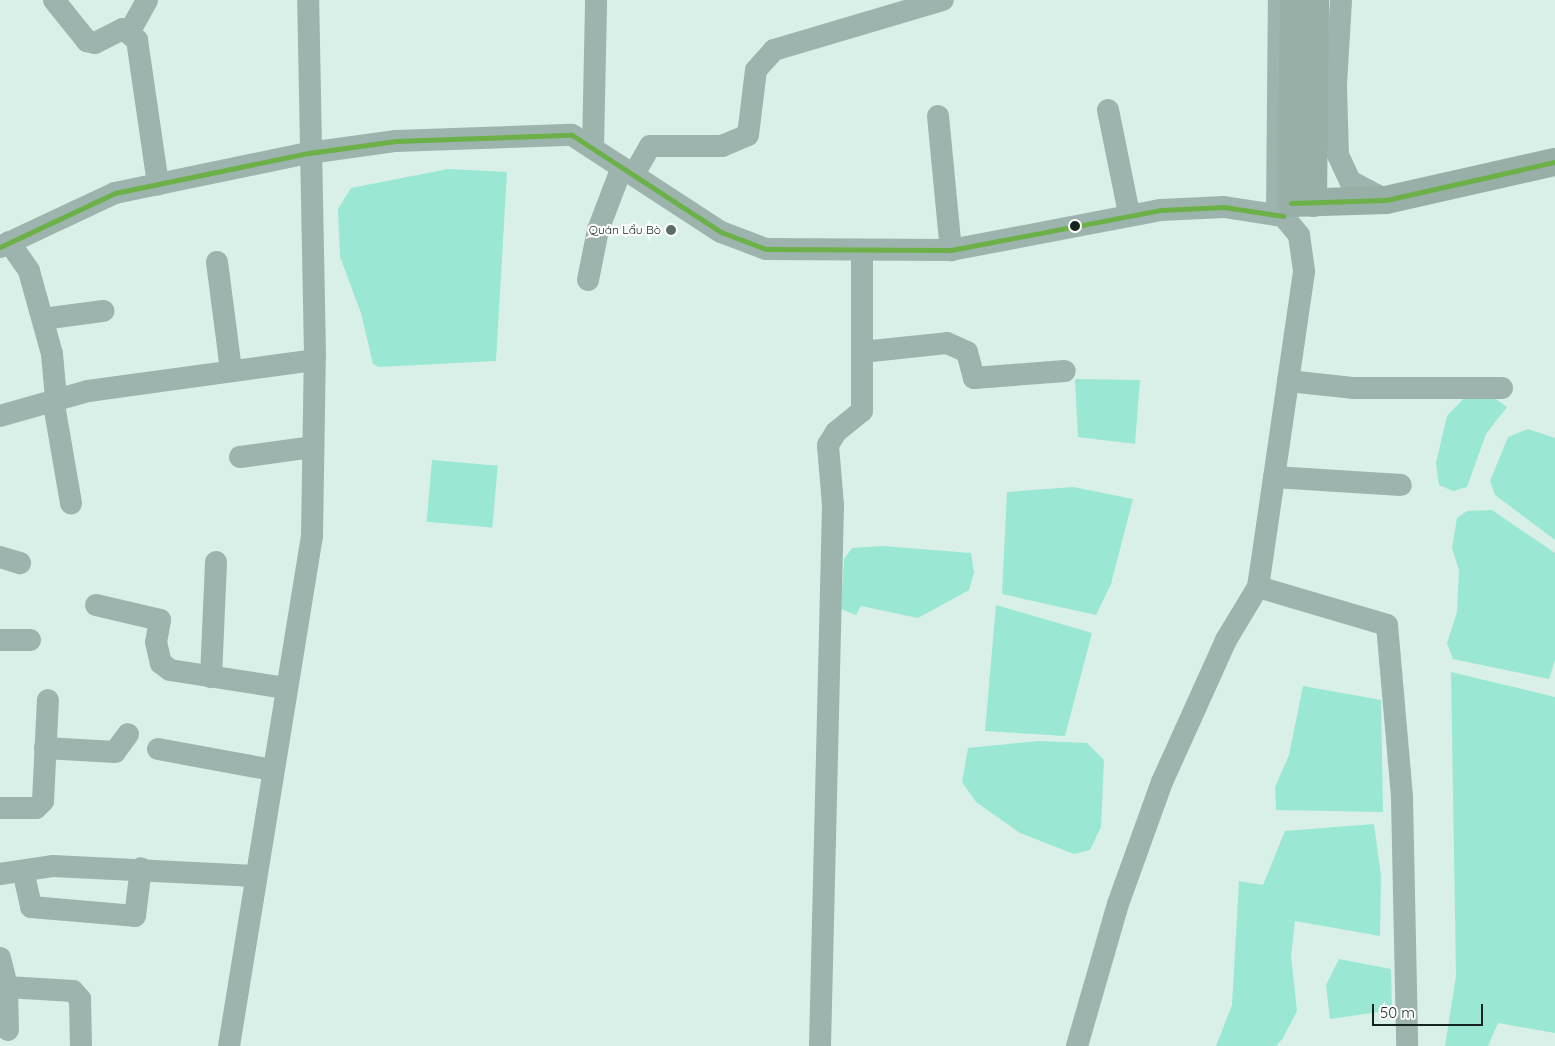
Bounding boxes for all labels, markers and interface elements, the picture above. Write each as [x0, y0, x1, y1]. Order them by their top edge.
unlabelled marker [1070, 221, 1080, 231]
place label: Quán Lẩu Bò [589, 223, 661, 237]
marker: Quán Lẩu Bò [665, 224, 677, 236]
scale bar [1375, 994, 1486, 1026]
text: 50 m [1380, 1003, 1415, 1022]

